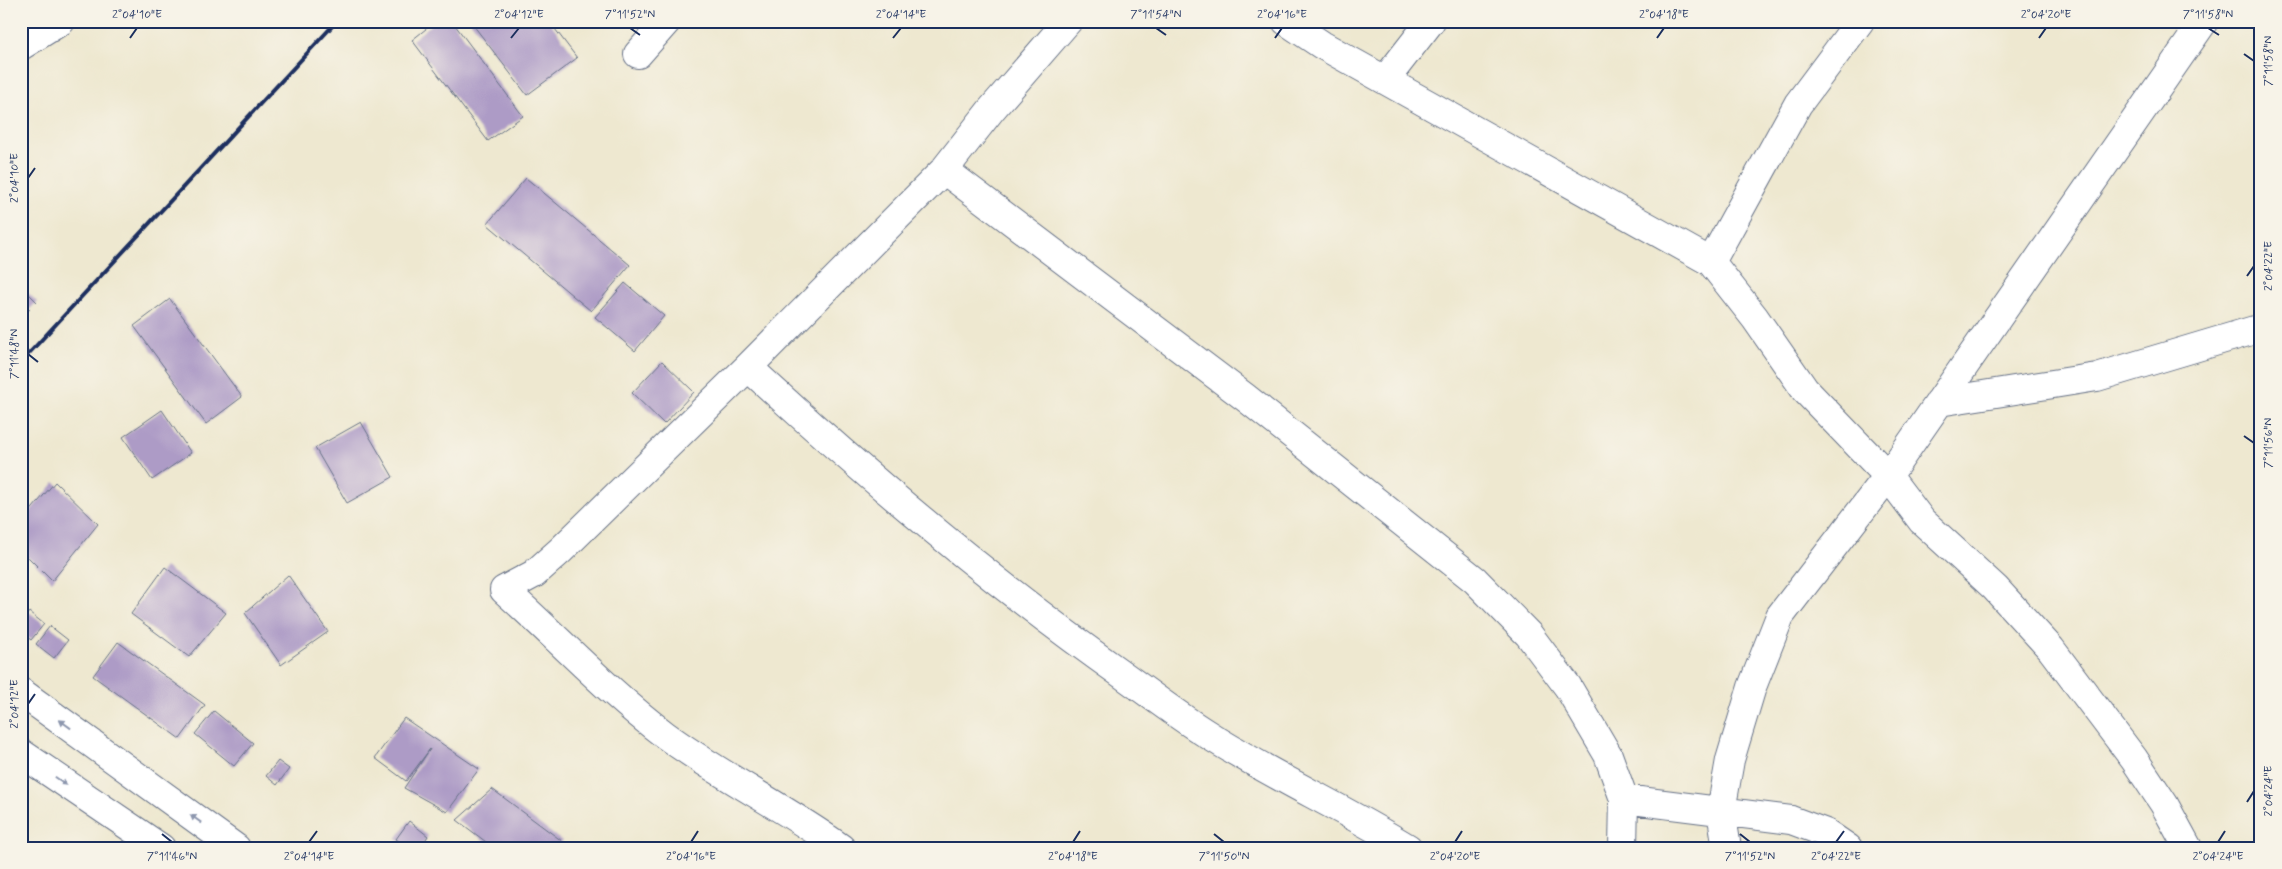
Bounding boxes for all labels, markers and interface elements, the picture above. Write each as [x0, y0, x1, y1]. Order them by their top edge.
text: 2°04'10"E [112, 7, 162, 23]
text: 2°04'12"E [494, 7, 544, 23]
text: 7°11'52"N [605, 7, 655, 23]
text: 2°04'14"E [876, 7, 926, 23]
text: 7°11'54"N [1130, 7, 1182, 23]
text: 2°04'16"E [1257, 7, 1307, 23]
text: 2°04'18"E [1639, 7, 1689, 23]
text: 2°04'20"E [2021, 7, 2071, 23]
text: 7°11'58"N [2183, 7, 2233, 23]
text: 7°11'58"N [2261, 36, 2277, 86]
text: 2°04'10"E [7, 153, 23, 203]
text: 2°04'22"E [2261, 241, 2277, 291]
text: 7°11'48"N [7, 329, 23, 379]
text: 7°11'56"N [2261, 418, 2277, 468]
text: 2°04'12"E [7, 679, 23, 729]
one-way arrow [58, 719, 72, 729]
text: 2°04'24"E [2261, 765, 2277, 817]
one-way arrow [54, 776, 68, 786]
one-way arrow [190, 814, 203, 824]
text: 7°11'46"N [147, 849, 197, 865]
text: 2°04'14"E [284, 849, 334, 865]
text: 2°04'16"E [666, 849, 716, 865]
text: 2°04'18"E [1048, 849, 1098, 865]
text: 7°11'50"N [1199, 849, 1249, 865]
text: 2°04'20"E [1430, 849, 1480, 865]
text: 7°11'52"N [1725, 849, 1775, 865]
text: 2°04'22"E [1811, 849, 1861, 865]
text: 2°04'24"E [2192, 849, 2244, 865]

